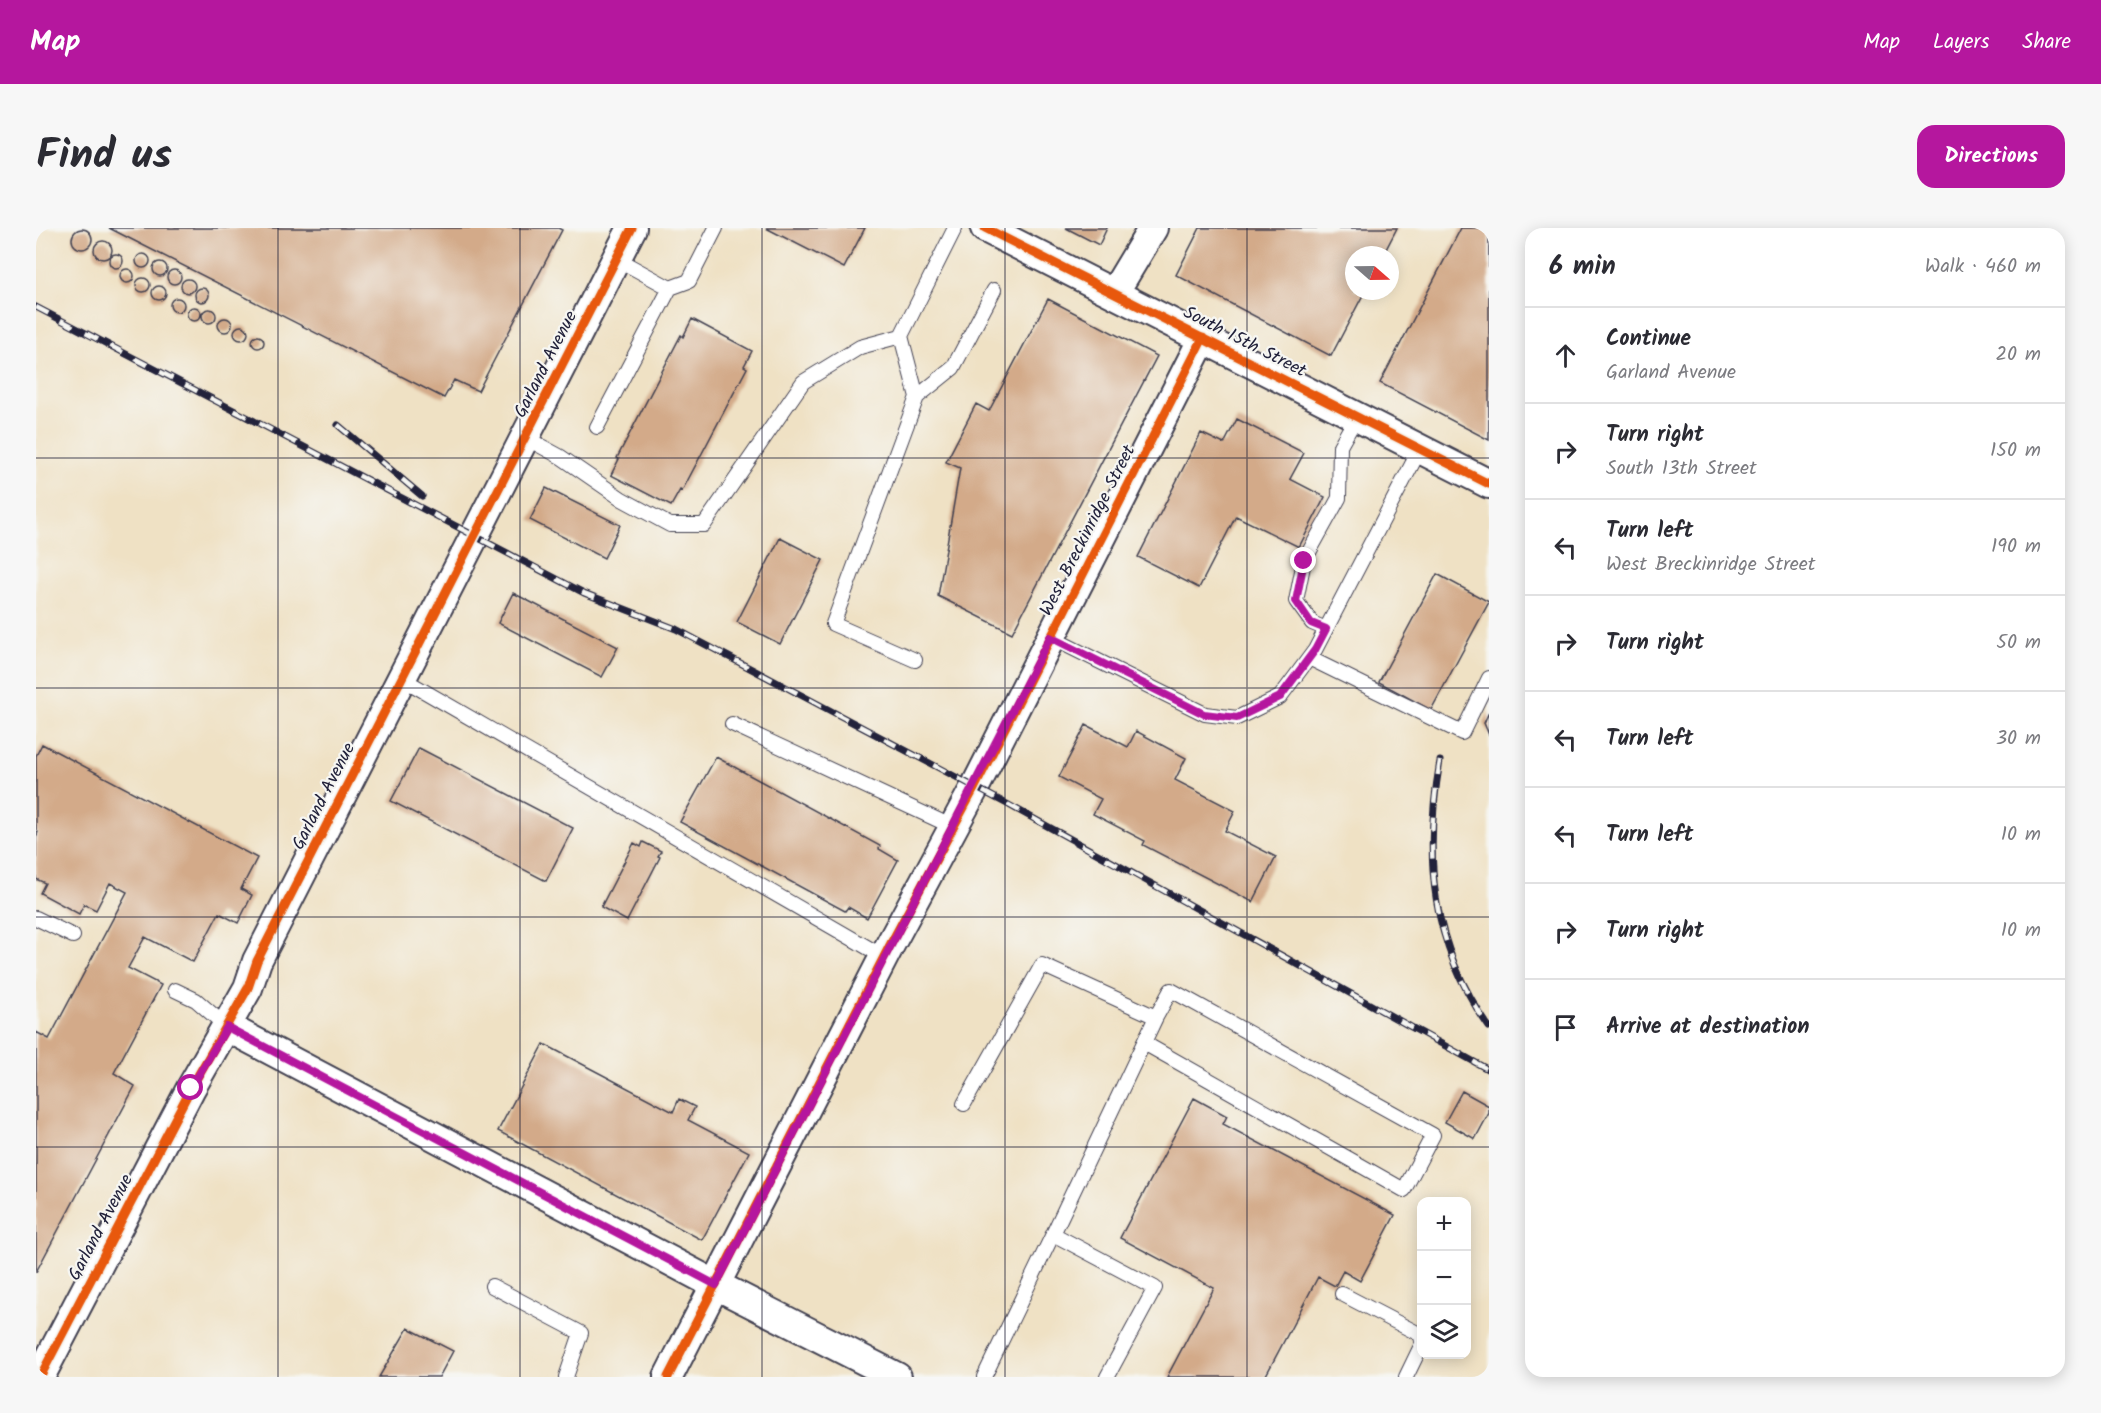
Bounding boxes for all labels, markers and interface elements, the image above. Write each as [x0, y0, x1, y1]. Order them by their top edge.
text: Map [30, 20, 81, 65]
text: Map [1863, 26, 1900, 59]
text: Layers [1933, 26, 1989, 59]
text: Share [2022, 26, 2071, 59]
text: Find us [36, 123, 172, 190]
button: Directions [1917, 125, 2065, 188]
north arrow [1345, 246, 1399, 300]
text: 6 min [1549, 246, 1616, 288]
text: Walk · 460 m [1925, 251, 2041, 283]
street label: South 15th Street [1178, 299, 1312, 386]
street label: Garland Avenue [507, 306, 586, 423]
text: Continue [1606, 322, 1691, 357]
icon: ahead [1549, 339, 1582, 372]
text: 20 m [1995, 339, 2041, 371]
text: Garland Avenue [1606, 357, 1736, 389]
text: Turn right [1606, 418, 1704, 453]
icon: right [1549, 435, 1582, 468]
text: 150 m [1990, 435, 2041, 467]
street label: West Breckinridge Street [1033, 439, 1145, 621]
text: South 13th Street [1606, 453, 1757, 485]
text: Turn left [1606, 514, 1693, 549]
icon: left [1549, 531, 1582, 564]
text: 190 m [1991, 531, 2041, 563]
route end [1290, 547, 1316, 573]
text: West Breckinridge Street [1606, 549, 1816, 581]
text: Turn right [1606, 626, 1704, 661]
icon: right [1549, 627, 1582, 660]
text: 50 m [1996, 627, 2041, 659]
text: Turn left [1606, 722, 1693, 757]
icon: left [1549, 723, 1582, 756]
text: 30 m [1996, 723, 2041, 755]
street label: Garland Avenue [285, 738, 364, 855]
text: Turn left [1606, 818, 1693, 853]
icon: left [1549, 819, 1582, 852]
text: 10 m [2001, 819, 2041, 851]
text: Turn right [1606, 914, 1704, 949]
icon: right [1549, 915, 1582, 948]
text: 10 m [2001, 915, 2041, 947]
text: Arrive at destination [1606, 1010, 1809, 1045]
icon: arrive [1549, 1011, 1582, 1044]
route start [177, 1074, 203, 1100]
street label: Garland Avenue [61, 1169, 142, 1286]
map controls [1417, 1197, 1471, 1359]
button: + [1417, 1197, 1471, 1251]
button: − [1417, 1251, 1471, 1305]
button: layers [1417, 1305, 1471, 1359]

